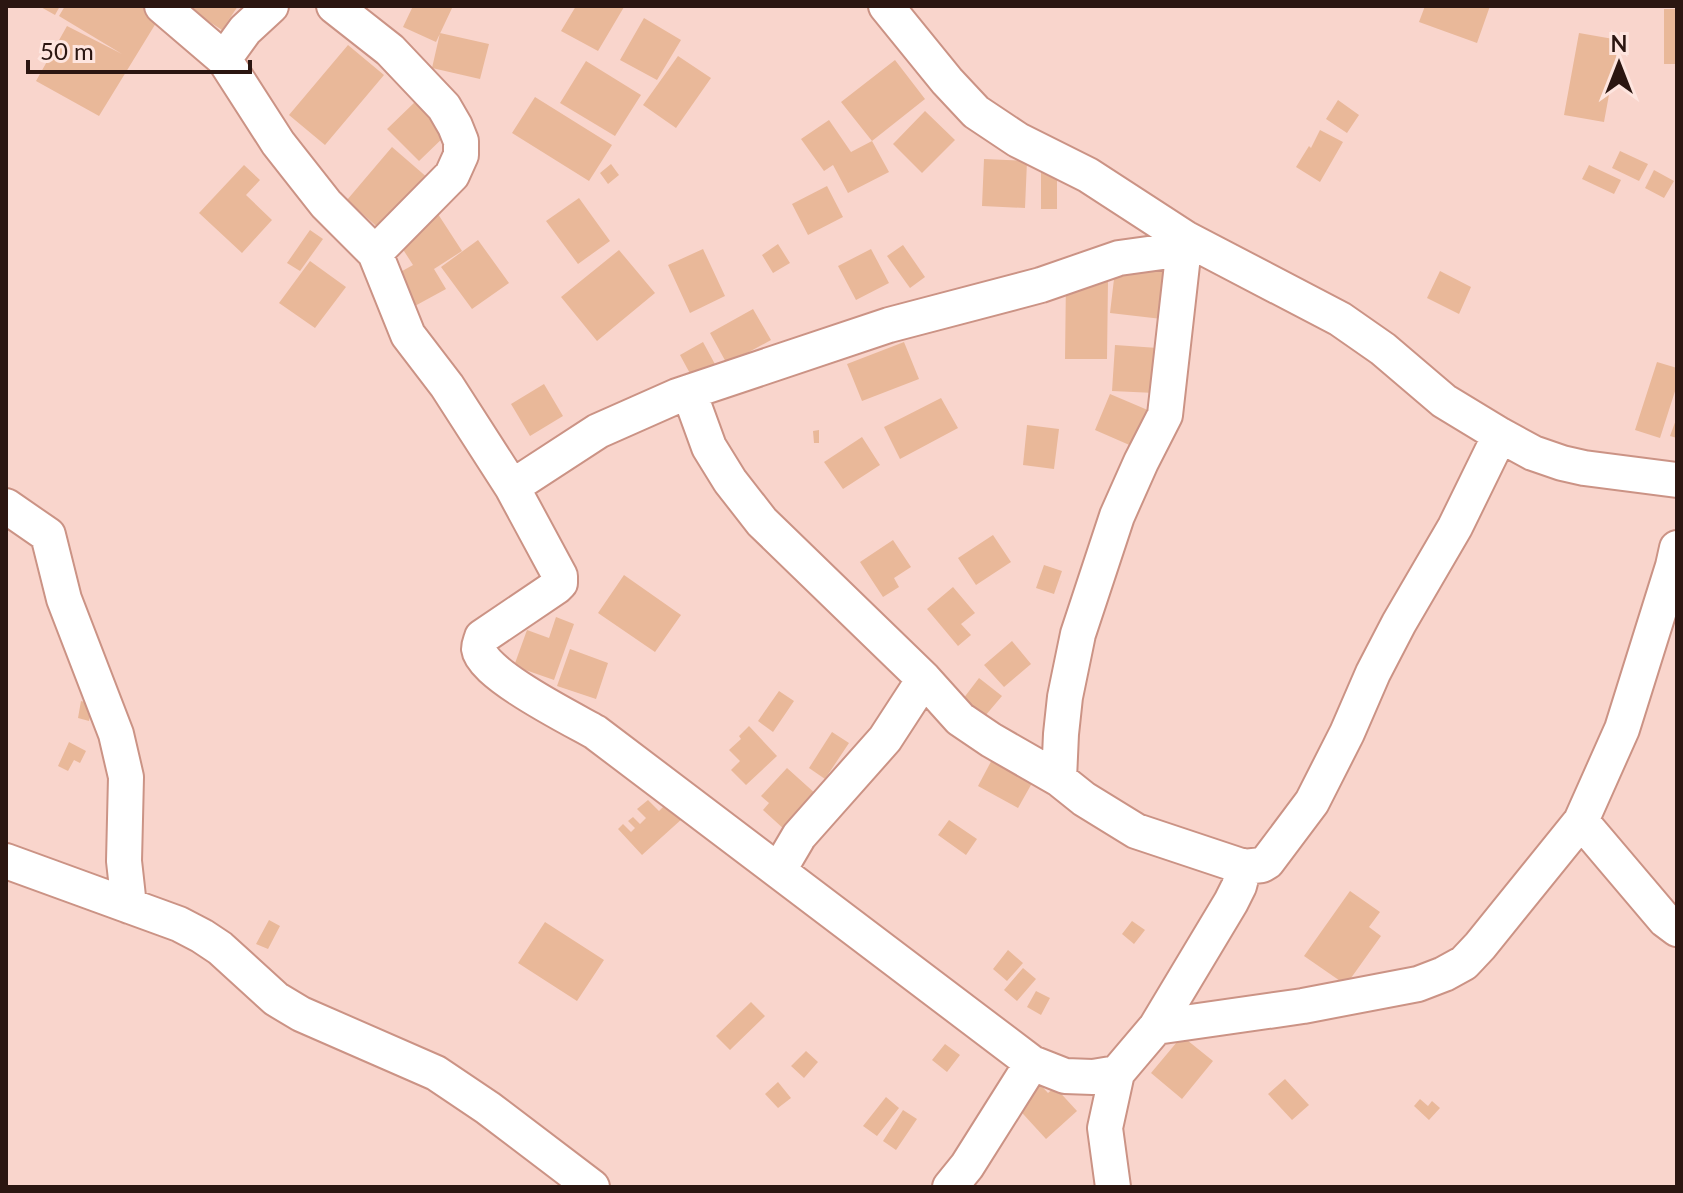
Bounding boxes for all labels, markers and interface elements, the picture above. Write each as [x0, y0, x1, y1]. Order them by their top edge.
scale bar [28, 24, 250, 74]
north arrow [1579, 24, 1659, 104]
text: N [1611, 30, 1627, 57]
text: 50 m [40, 36, 94, 65]

